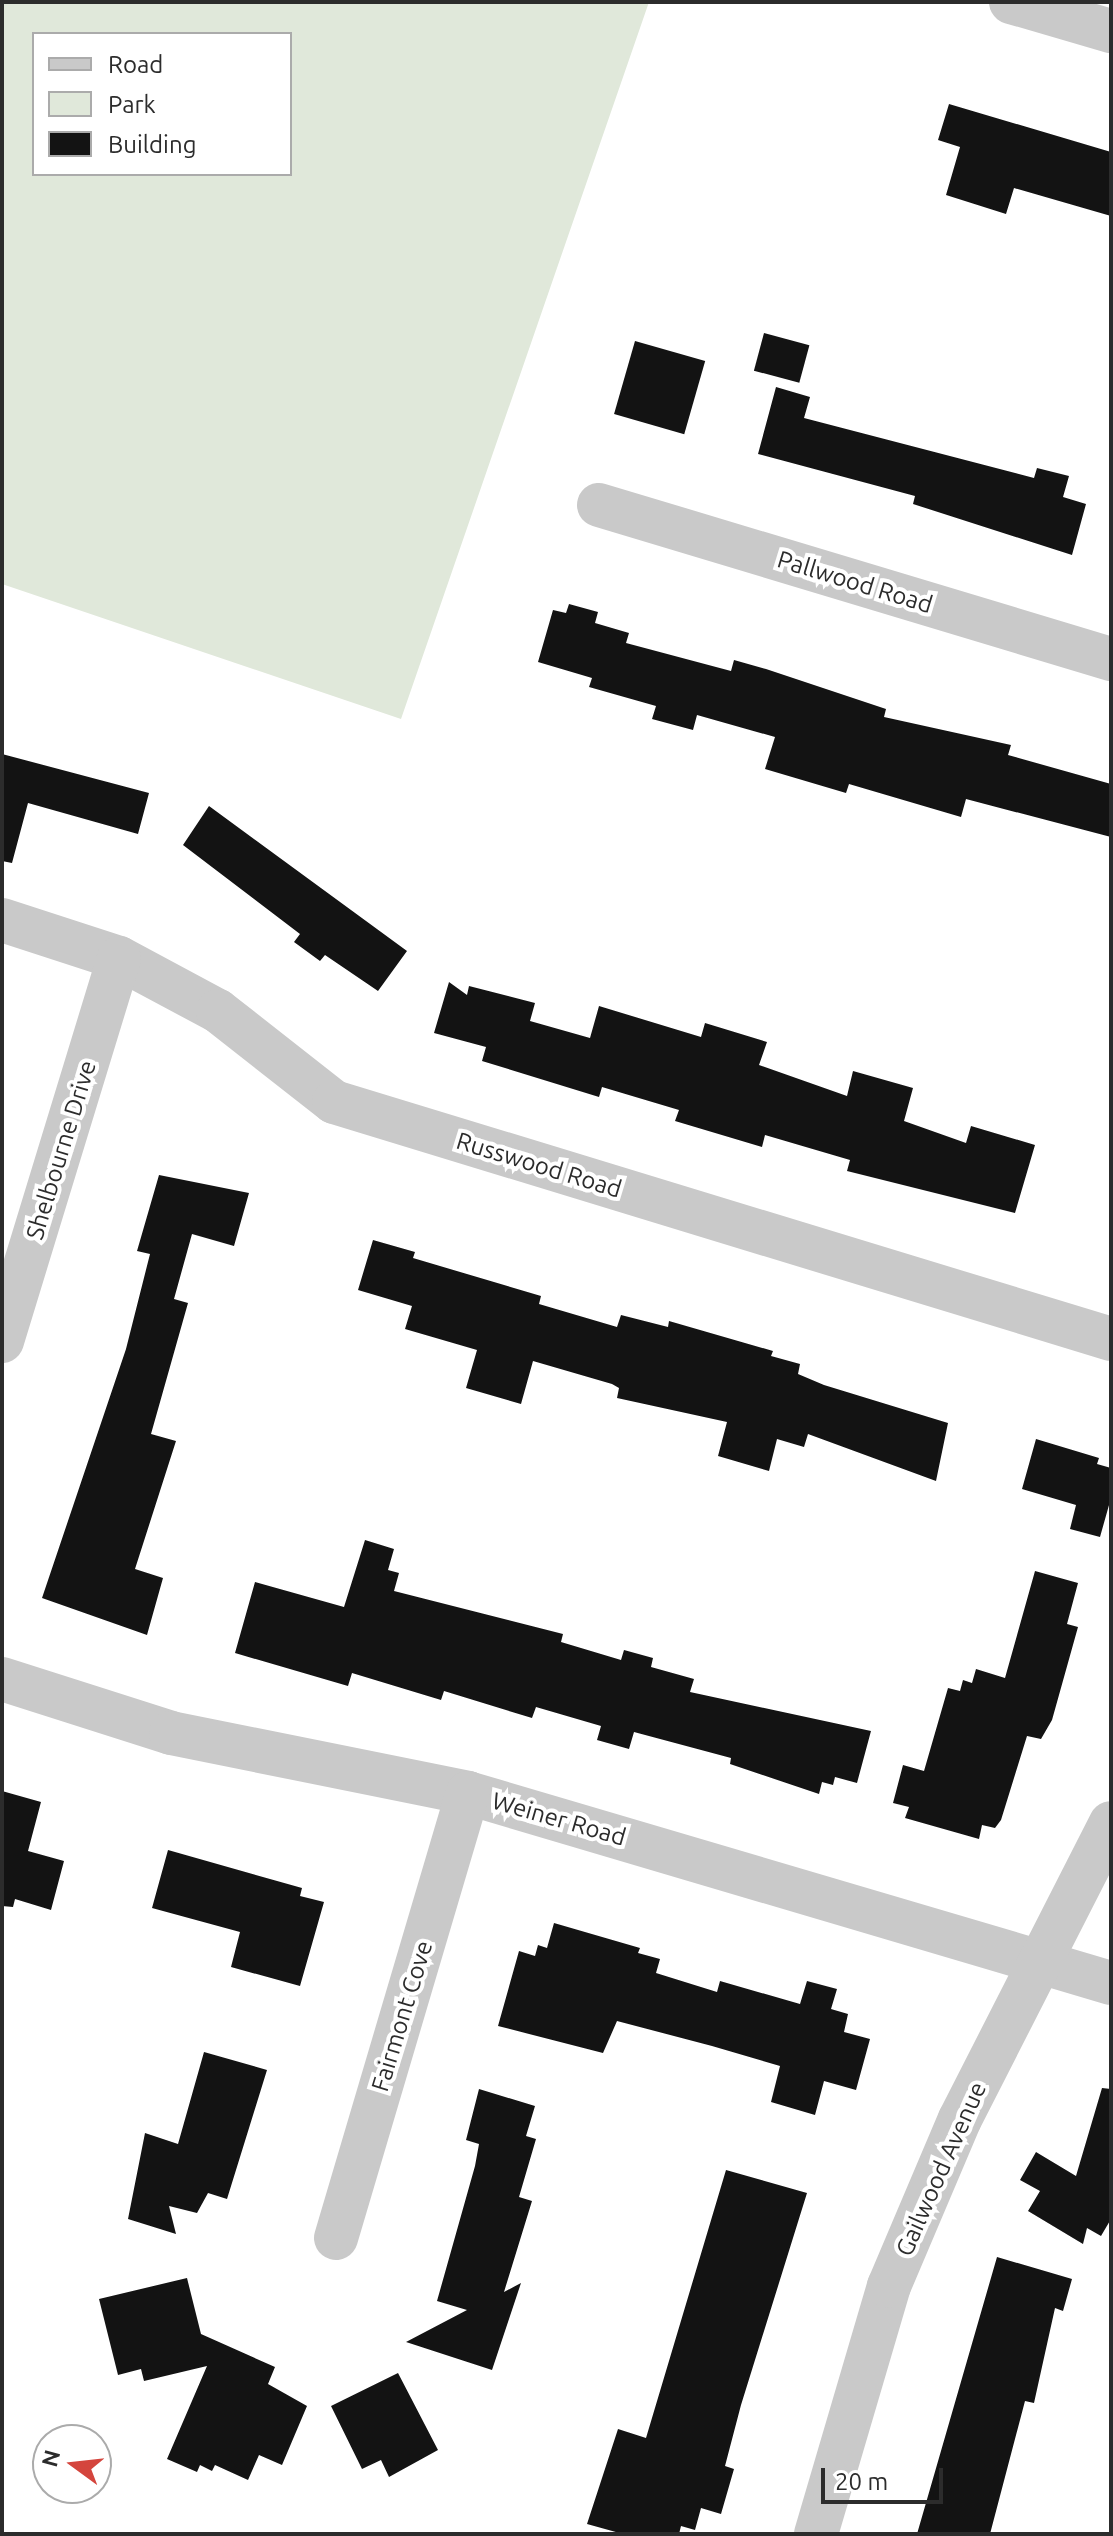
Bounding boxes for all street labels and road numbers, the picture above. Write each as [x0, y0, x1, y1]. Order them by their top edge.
street label: Pallwood Road [774, 545, 936, 619]
street label: Shelbourne Drive [20, 1057, 102, 1243]
street label: Russwood Road [453, 1126, 625, 1204]
street label: Weiner Road [489, 1786, 629, 1852]
street label: Fairmont Cove [365, 1937, 439, 2095]
street label: Gailwood Avenue [890, 2078, 992, 2260]

